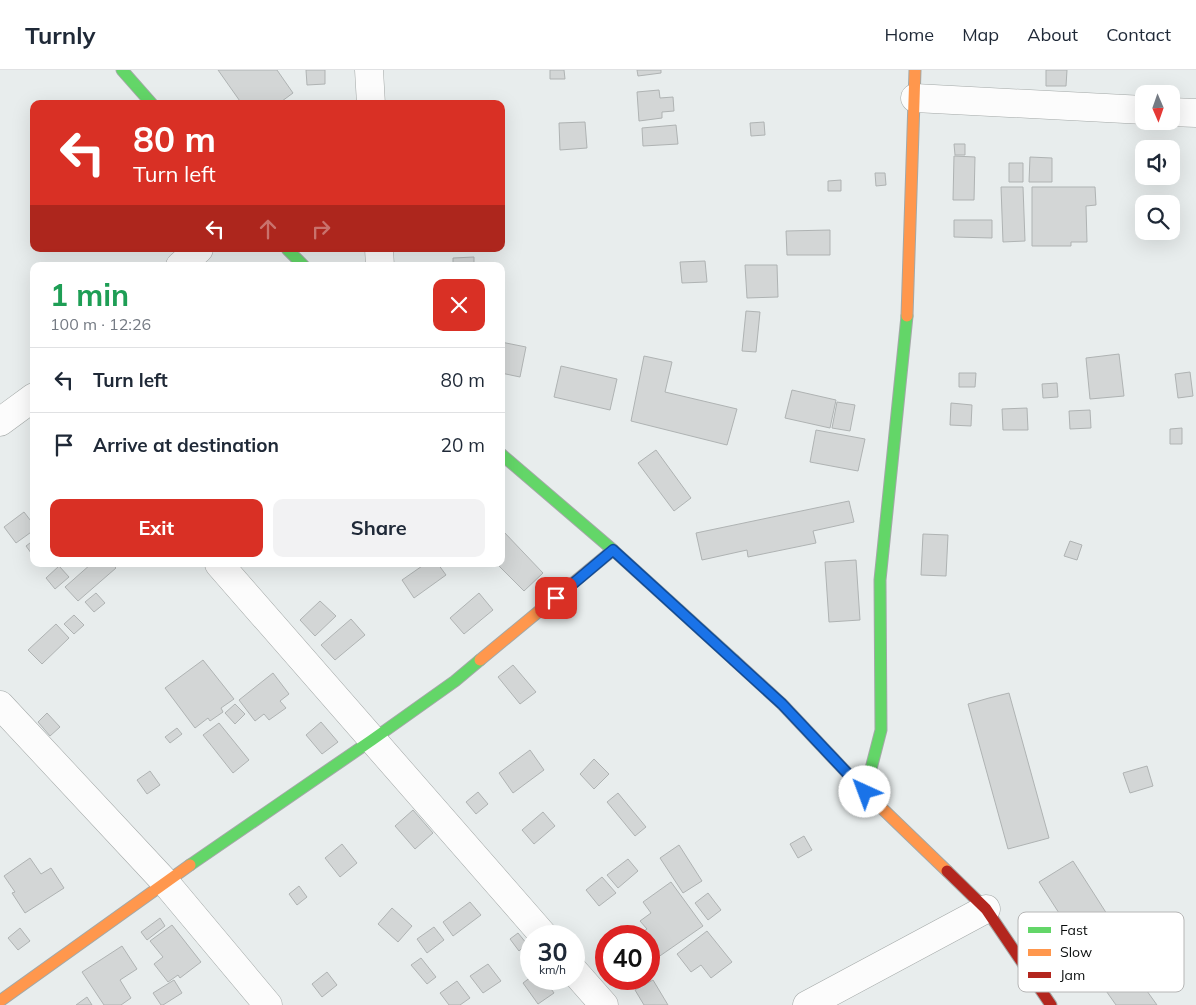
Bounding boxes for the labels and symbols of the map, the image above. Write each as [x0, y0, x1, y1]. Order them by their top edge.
north arrow [1135, 85, 1180, 130]
pin [535, 577, 577, 619]
position arrow [838, 765, 890, 817]
legend [1018, 912, 1184, 992]
text: Fast [1060, 921, 1088, 939]
speed limit sign: 40 [595, 925, 660, 990]
text: Slow [1060, 943, 1092, 961]
text: Jam [1060, 966, 1085, 984]

